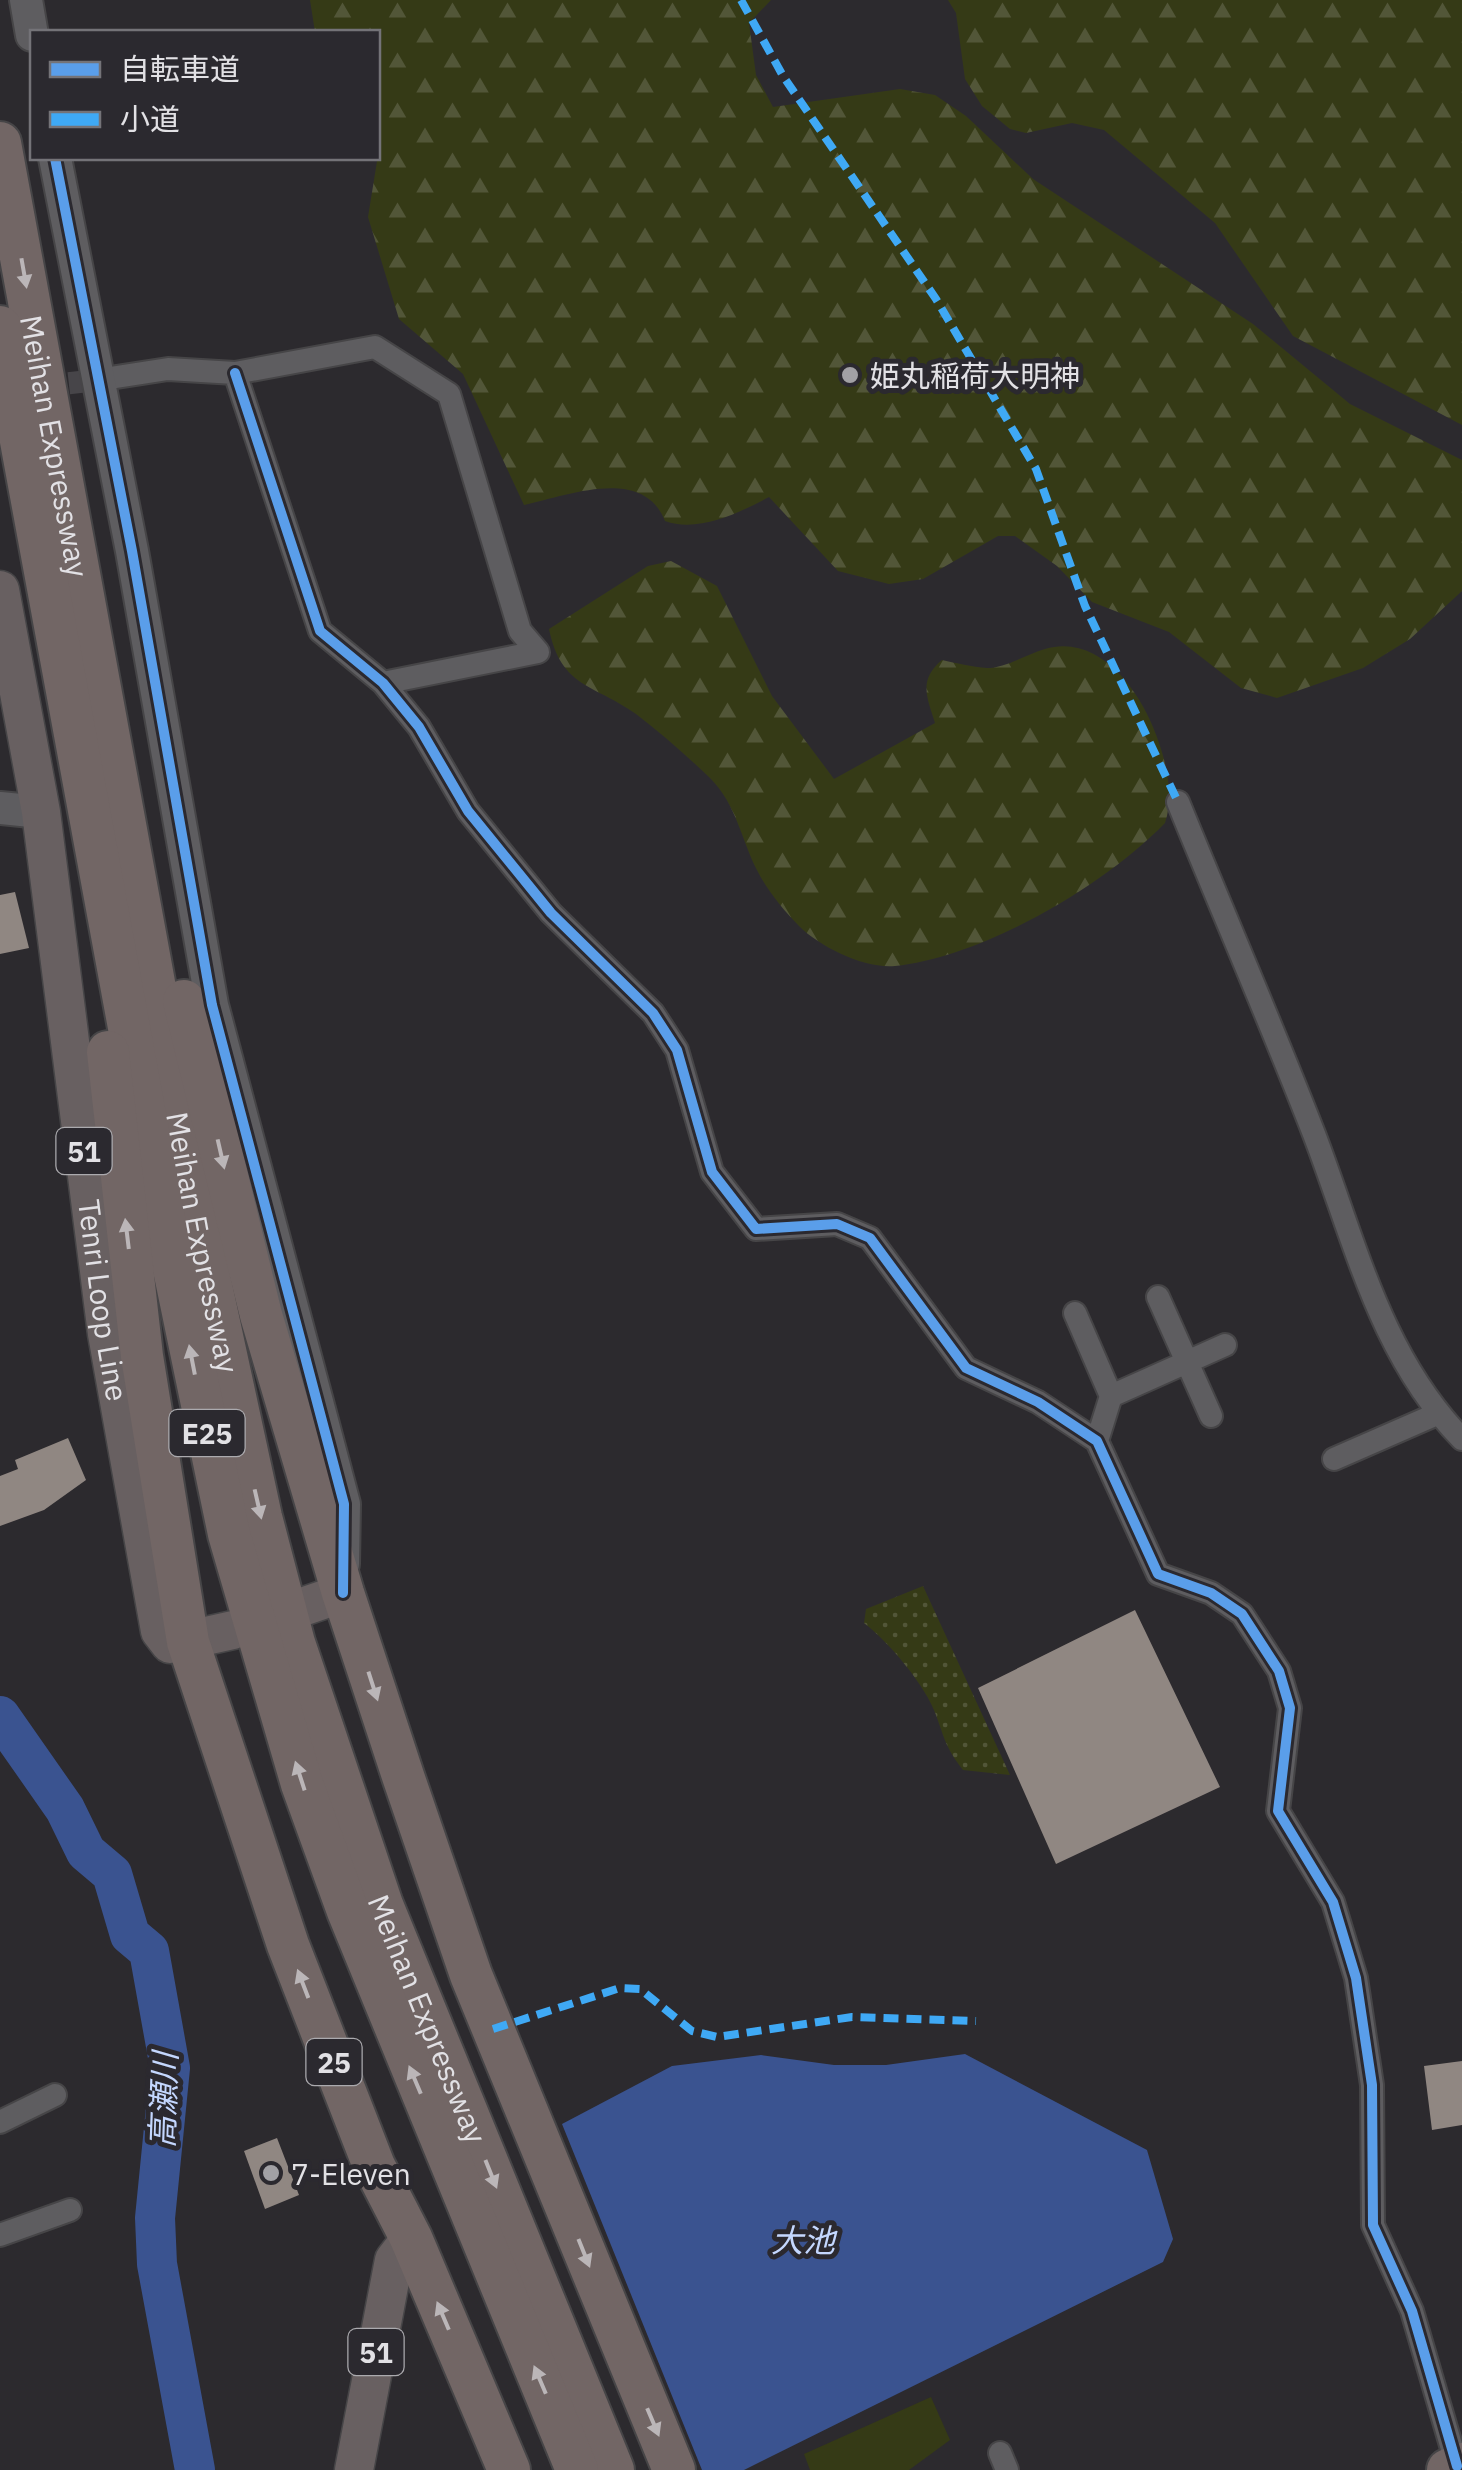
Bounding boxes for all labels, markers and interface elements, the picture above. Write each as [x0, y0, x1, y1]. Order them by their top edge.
legend [30, 30, 380, 160]
text: 自転車道 [120, 49, 240, 88]
text: 小道 [120, 99, 180, 138]
one-way arrow [17, 258, 32, 289]
street label: Meihan Expressway [12, 312, 99, 580]
place label: 姫丸稲荷大明神 [870, 356, 1080, 395]
marker: 姫丸稲荷大明神 [839, 364, 861, 386]
street label: Meihan Expressway [159, 1109, 249, 1377]
road number: 51 [56, 1128, 112, 1174]
one-way arrow [214, 1139, 229, 1170]
street label: Tenri Loop Line [71, 1197, 138, 1404]
one-way arrow [119, 1218, 135, 1250]
one-way arrow [184, 1344, 199, 1375]
road number: E25 [170, 1410, 244, 1456]
one-way arrow [251, 1489, 266, 1520]
one-way arrow [367, 1671, 382, 1701]
one-way arrow [291, 1761, 306, 1791]
street label: Meihan Expressway [360, 1888, 497, 2149]
one-way arrow [295, 1969, 311, 1999]
road number: 25 [306, 2039, 362, 2085]
water label: 高瀬川 [140, 2048, 186, 2149]
one-way arrow [407, 2065, 423, 2095]
place label: 7-Eleven [291, 2154, 411, 2193]
one-way arrow [483, 2159, 499, 2189]
marker: 7-Eleven [260, 2162, 282, 2184]
water label: 大池 [771, 2219, 838, 2261]
one-way arrow [577, 2238, 593, 2268]
one-way arrow [435, 2301, 451, 2331]
road number: 51 [348, 2329, 404, 2375]
one-way arrow [532, 2365, 548, 2395]
one-way arrow [645, 2407, 661, 2437]

